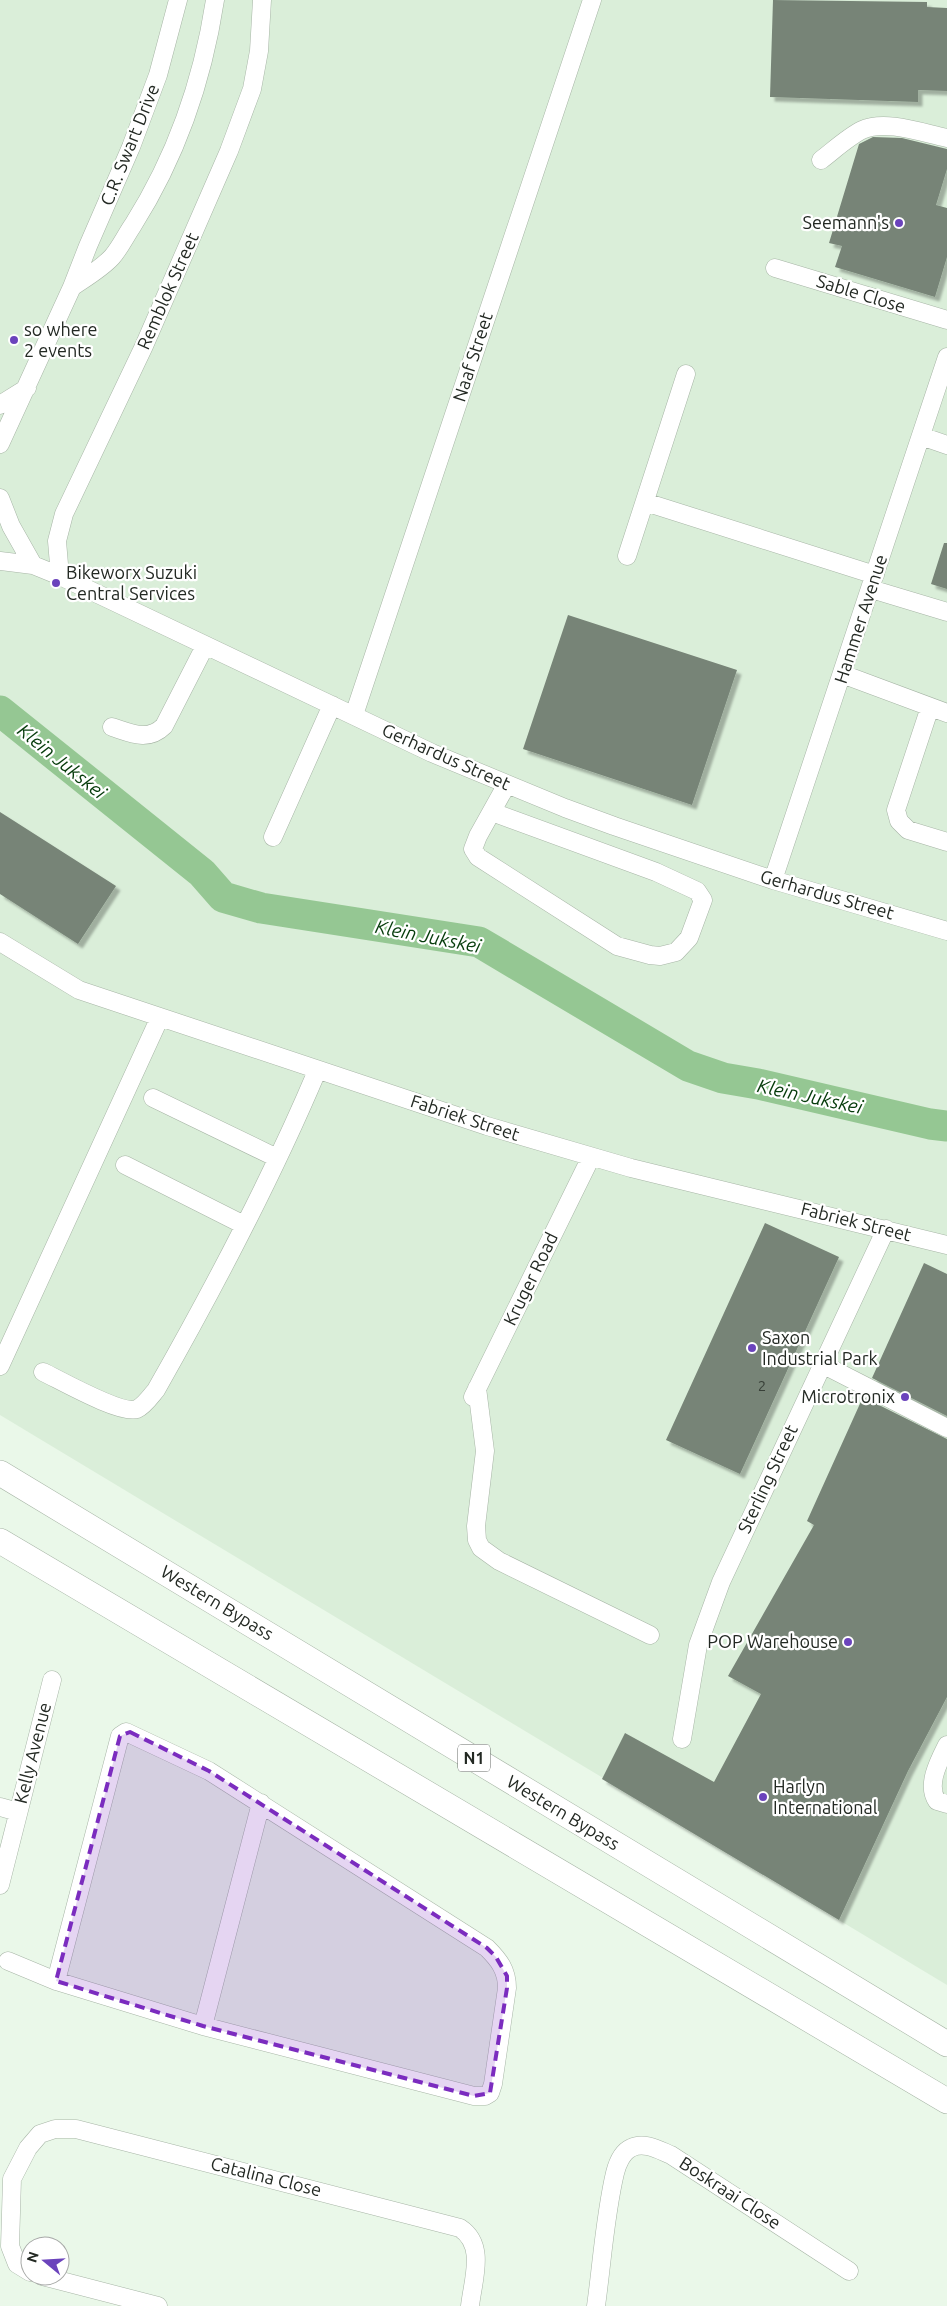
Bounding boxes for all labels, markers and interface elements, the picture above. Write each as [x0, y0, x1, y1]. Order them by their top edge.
street label: C.R. Swart Drive [96, 81, 163, 208]
place label: Seemann's [803, 212, 889, 232]
marker: Seemann's [893, 217, 905, 229]
street label: Remblok Street [132, 229, 202, 352]
street label: Sable Close [814, 270, 908, 316]
street label: Naaf Street [448, 310, 496, 404]
place label: so where 2 events [24, 319, 97, 360]
marker: so where 2 events [8, 334, 20, 346]
street label: Hammer Avenue [830, 552, 890, 686]
place label: Bikeworx Suzuki Central Services [66, 562, 197, 603]
marker: Bikeworx Suzuki Central Services [50, 577, 62, 589]
water label: Klein Jukskei [13, 719, 111, 804]
street label: Gerhardus Street [379, 719, 514, 793]
street label: Gerhardus Street [758, 865, 896, 923]
water label: Klein Jukskei [373, 915, 484, 957]
water label: Klein Jukskei [755, 1074, 866, 1118]
street label: Fabriek Street [408, 1090, 522, 1144]
street label: Fabriek Street [799, 1198, 914, 1244]
street label: Kruger Road [499, 1229, 561, 1328]
place label: Saxon Industrial Park [762, 1327, 878, 1368]
marker: Saxon Industrial Park [746, 1342, 758, 1354]
house number: 2 [758, 1377, 766, 1394]
place label: Microtronix [801, 1386, 895, 1406]
marker: Microtronix [899, 1391, 911, 1403]
street label: Sterling Street [733, 1421, 801, 1536]
street label: Western Bypass [158, 1561, 278, 1644]
place label: POP Warehouse [707, 1631, 838, 1651]
marker: POP Warehouse [842, 1636, 854, 1648]
street label: Kelly Avenue [10, 1700, 54, 1805]
road number: N1 [458, 1745, 490, 1772]
street label: Western Bypass [504, 1771, 624, 1854]
place label: Harlyn International [773, 1776, 878, 1817]
marker: Harlyn International [757, 1791, 769, 1803]
street label: Boskraai Close [676, 2152, 785, 2232]
street label: Catalina Close [209, 2153, 324, 2199]
north arrow [20, 2236, 70, 2286]
text: N [23, 2250, 42, 2264]

